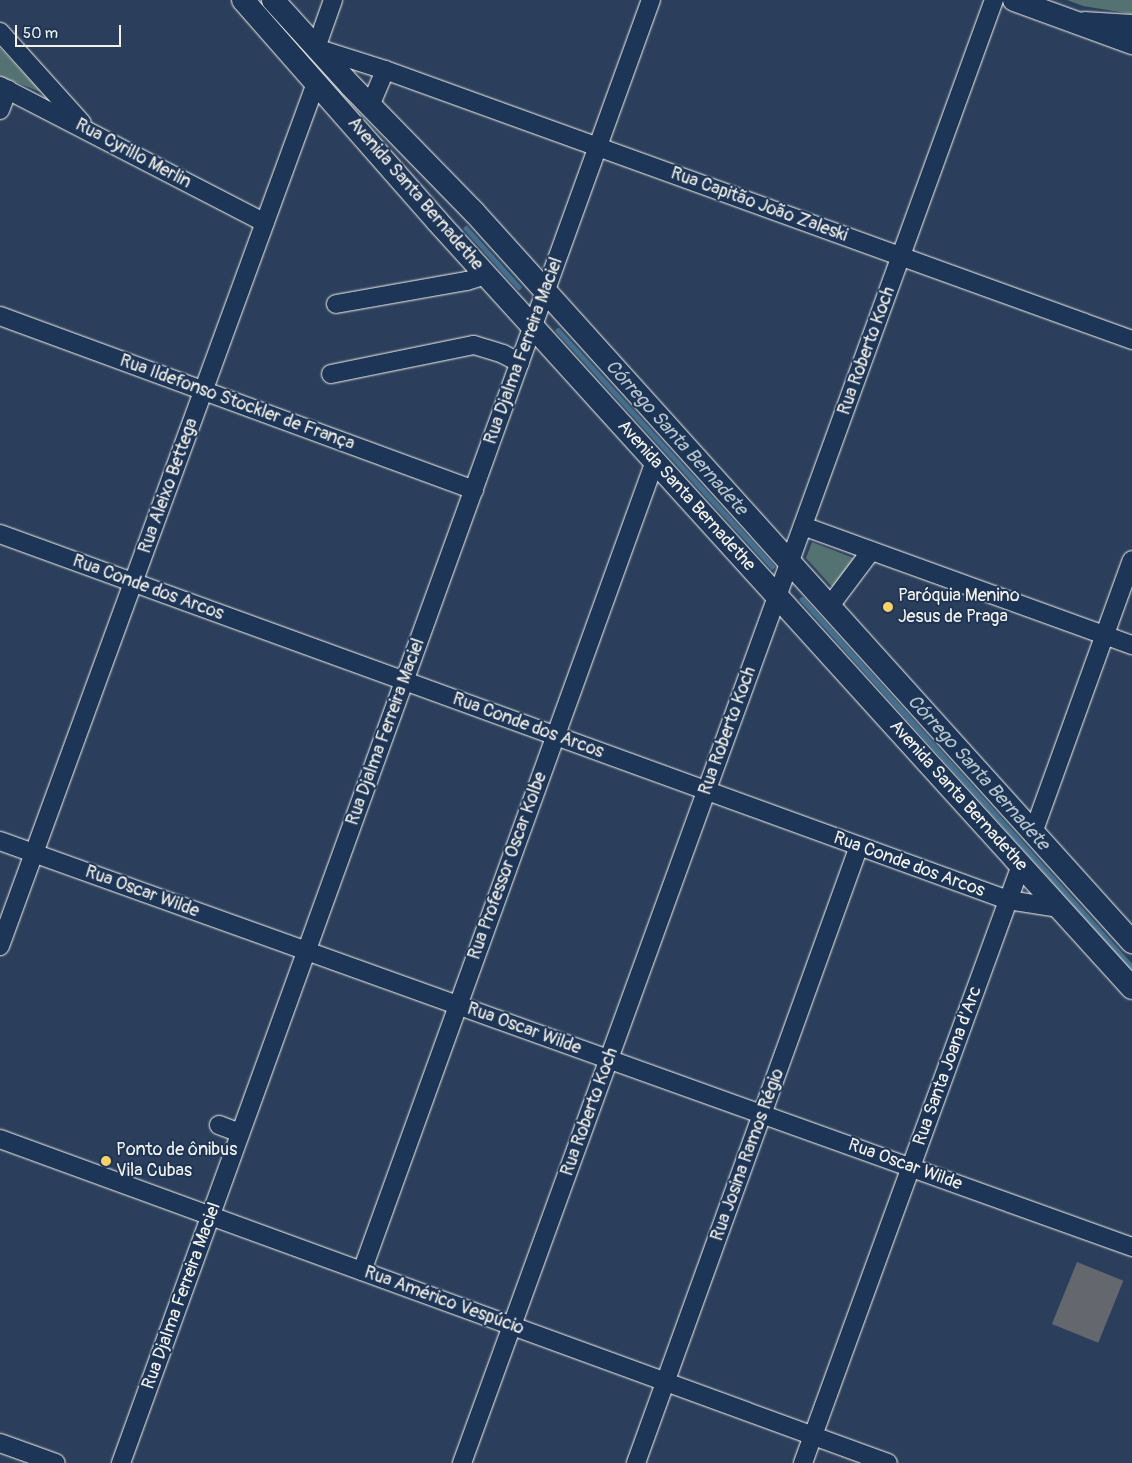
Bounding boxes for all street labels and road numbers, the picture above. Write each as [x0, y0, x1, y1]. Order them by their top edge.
street label: Avenida Santa Bernadethe [343, 113, 487, 275]
street label: Rua Cyrillo Merlin [71, 114, 195, 194]
street label: Rua Capitão João Zaleski [668, 163, 850, 247]
street label: Rua Djalma Ferreira Maciel [480, 255, 568, 447]
street label: Rua Roberto Koch [834, 284, 900, 418]
street label: Rua Ildefonso Stockler de França [117, 350, 357, 456]
street label: Rua Aleixo Bettega [135, 415, 203, 557]
street label: Avenida Santa Bernadethe [612, 416, 760, 576]
street label: Rua Conde dos Arcos [69, 551, 227, 625]
street label: Rua Djalma Ferreira Maciel [342, 636, 430, 828]
street label: Rua Roberto Koch [695, 664, 761, 798]
street label: Rua Conde dos Arcos [449, 689, 607, 763]
street label: Avenida Santa Bernadethe [884, 716, 1032, 876]
street label: Rua Professor Oscar Kolbe [464, 769, 552, 963]
street label: Rua Conde dos Arcos [830, 828, 988, 902]
street label: Rua Oscar Wilde [82, 861, 202, 923]
street label: Rua Santa Joana d'Arc [909, 983, 987, 1149]
street label: Rua Oscar Wilde [464, 998, 584, 1060]
street label: Rua Roberto Koch [557, 1045, 623, 1179]
street label: Rua Josina Ramos Régio [707, 1066, 789, 1244]
street label: Rua Oscar Wilde [845, 1134, 965, 1196]
street label: Rua Djalma Ferreira Maciel [138, 1200, 226, 1392]
street label: Rua Américo Vespúcio [361, 1262, 527, 1340]

